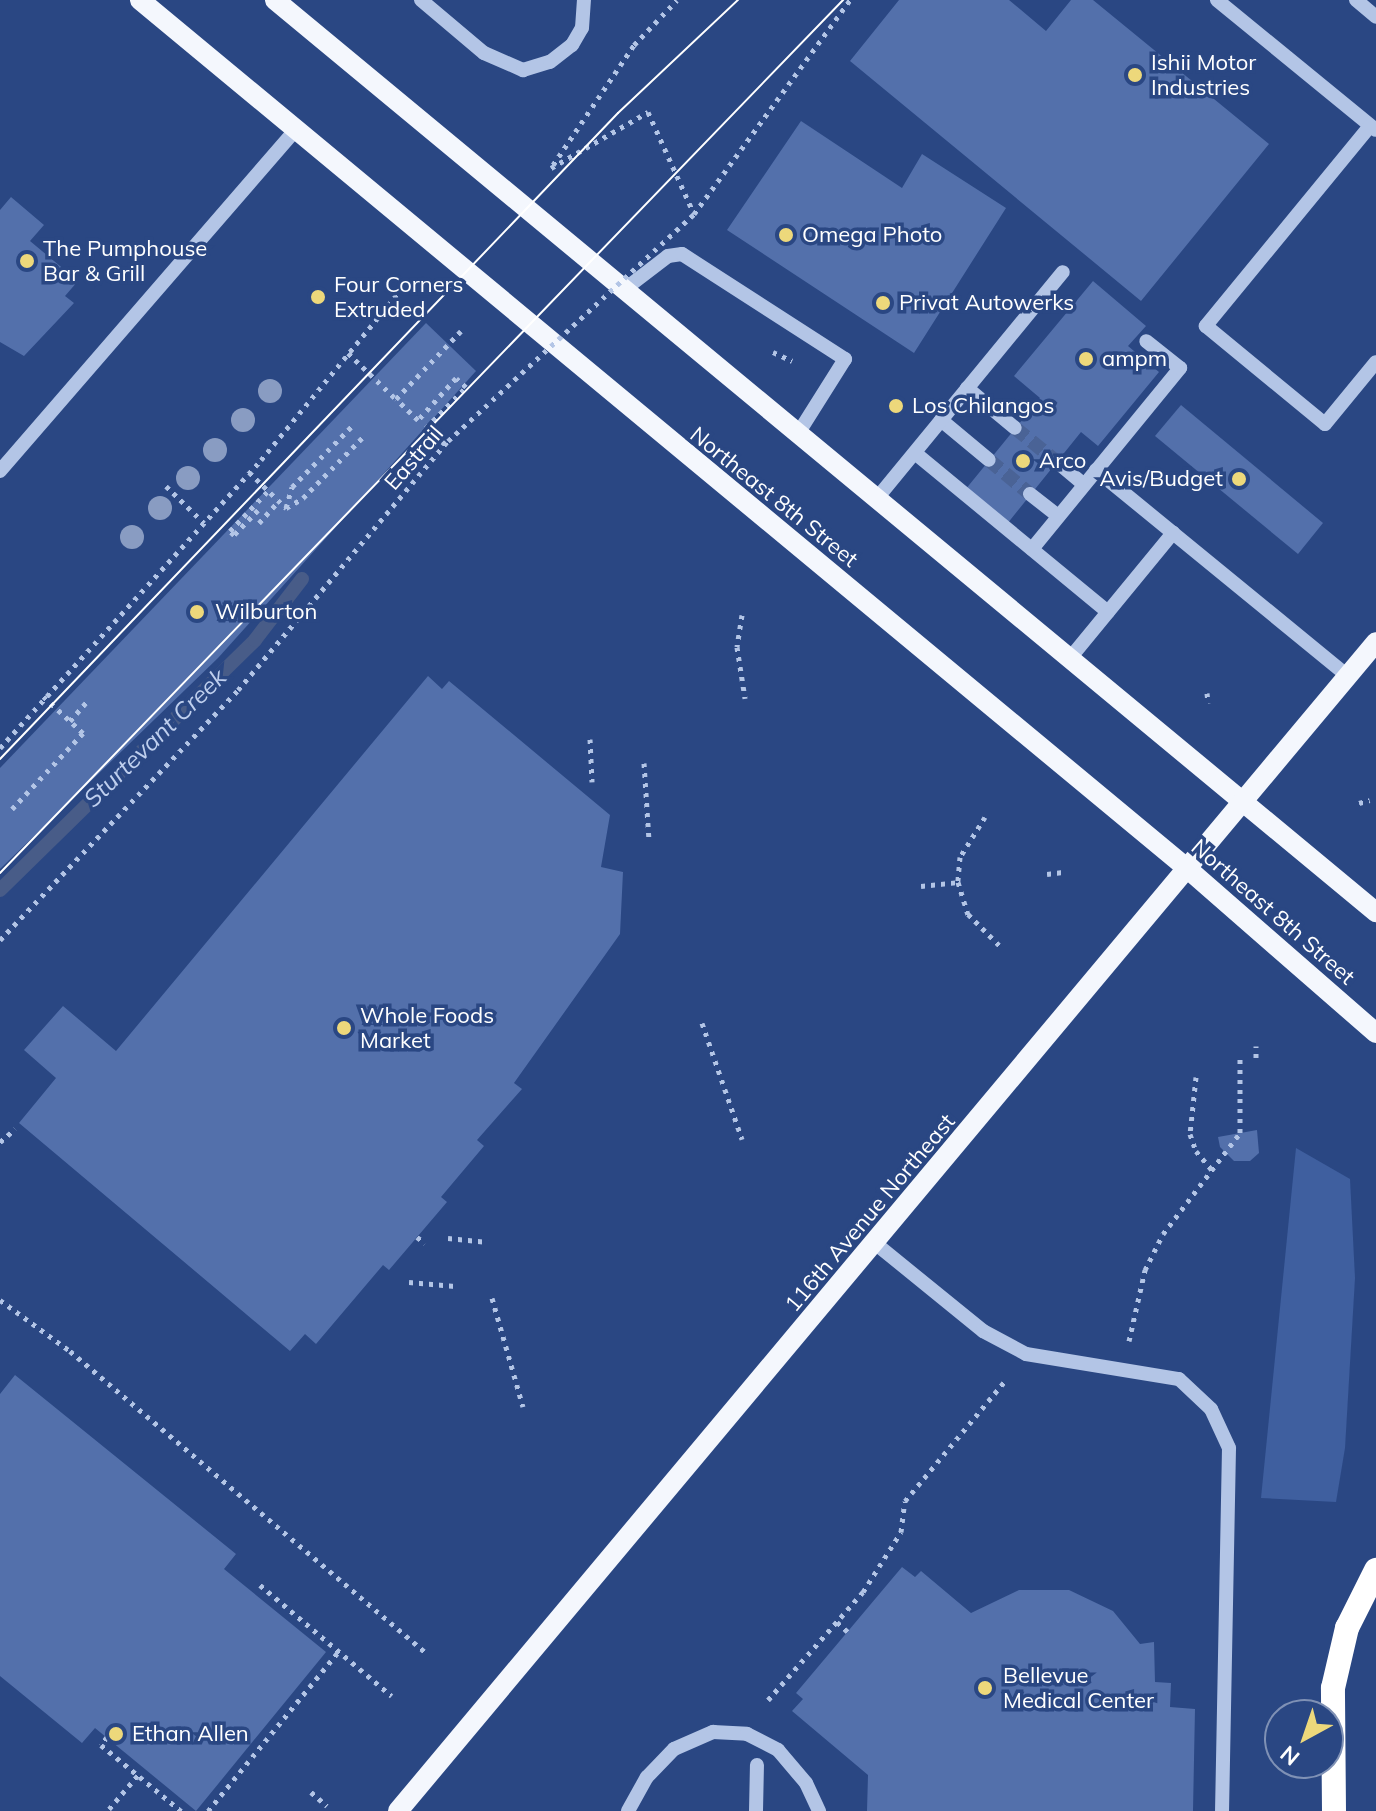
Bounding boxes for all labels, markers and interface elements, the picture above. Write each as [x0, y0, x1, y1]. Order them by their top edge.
place label: Ishii Motor Industries [1151, 49, 1256, 100]
marker: Ishii Motor Industries [1126, 66, 1144, 84]
place label: Omega Photo [802, 222, 942, 248]
marker: Omega Photo [777, 226, 795, 244]
place label: The Pumphouse Bar & Grill [43, 235, 207, 286]
marker: The Pumphouse Bar & Grill [18, 252, 36, 270]
place label: Four Corners Extruded [334, 271, 463, 322]
marker: Four Corners Extruded [309, 288, 327, 306]
place label: Privat Autowerks [899, 290, 1074, 316]
marker: Privat Autowerks [874, 294, 892, 312]
place label: ampm [1102, 346, 1167, 372]
marker: ampm [1077, 350, 1095, 368]
place label: Los Chilangos [912, 393, 1054, 419]
marker: Los Chilangos [887, 397, 905, 415]
street label: Eastrail [379, 421, 449, 495]
street label: Northeast 8th Street [685, 421, 863, 573]
place label: Arco [1039, 448, 1086, 474]
marker: Arco [1014, 452, 1032, 470]
place label: Avis/Budget [1100, 466, 1223, 492]
marker: Avis/Budget [1230, 470, 1248, 488]
place label: Wilburton [215, 599, 317, 625]
marker: Wilburton [186, 601, 208, 623]
water label: Sturtevant Creek [78, 663, 232, 813]
street label: Northeast 8th Street [1186, 834, 1360, 990]
place label: Whole Foods Market [360, 1002, 494, 1054]
marker: Whole Foods Market [335, 1019, 353, 1037]
street label: 116th Avenue Northeast [779, 1109, 961, 1317]
place label: Bellevue Medical Center [1003, 1662, 1154, 1714]
marker: Bellevue Medical Center [974, 1677, 996, 1699]
north arrow [1264, 1699, 1344, 1779]
place label: Ethan Allen [132, 1721, 249, 1747]
marker: Ethan Allen [107, 1725, 125, 1743]
text: N [1274, 1740, 1305, 1772]

